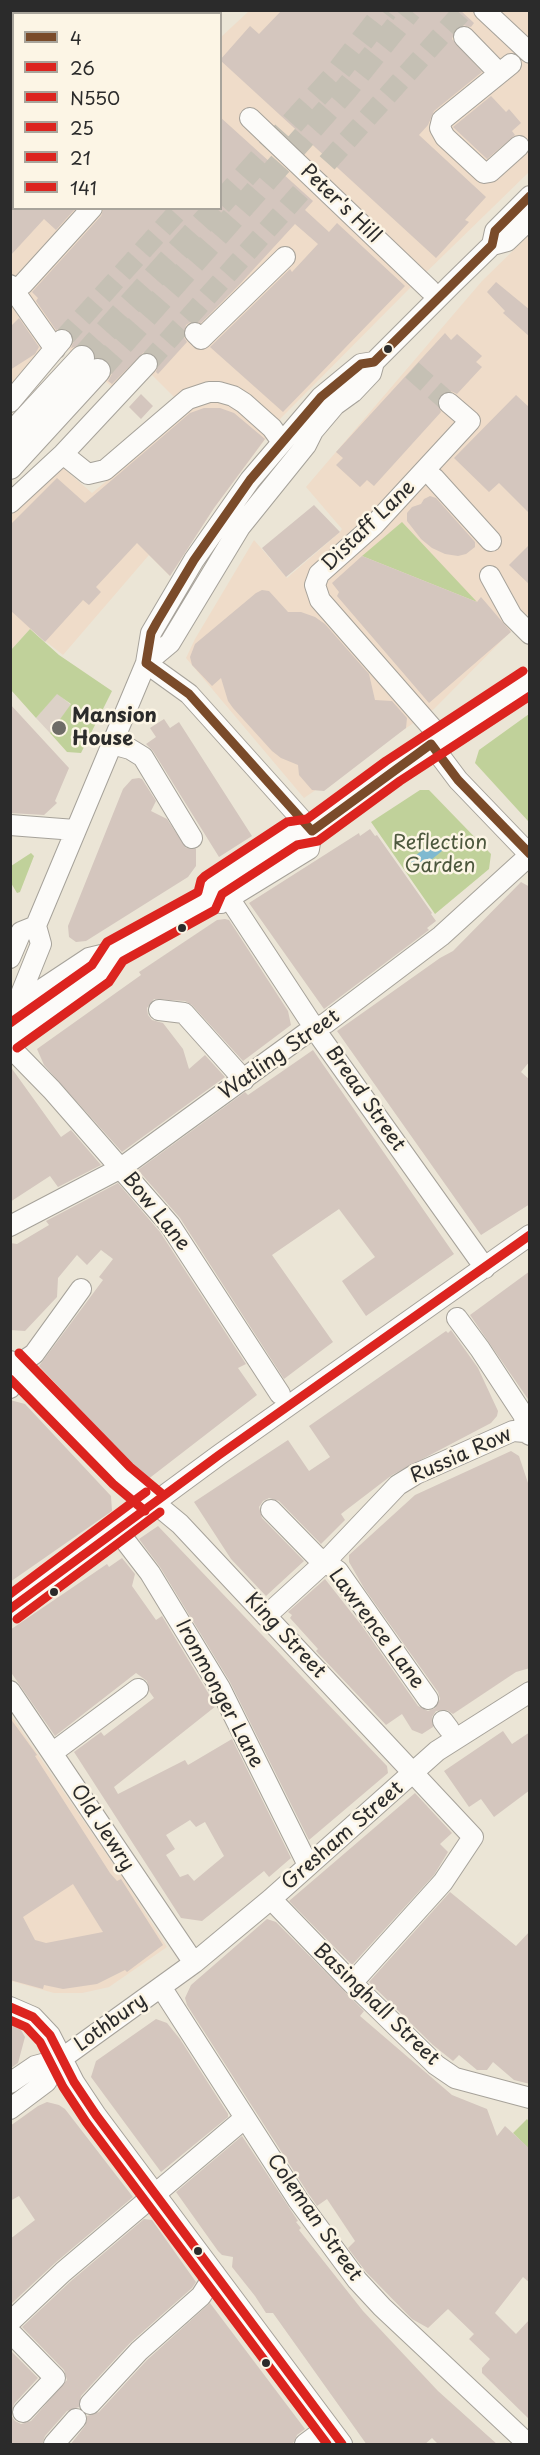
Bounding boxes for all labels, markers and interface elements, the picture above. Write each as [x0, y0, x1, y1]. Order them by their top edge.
legend [12, 12, 222, 210]
text: 4 [70, 24, 82, 51]
text: 26 [70, 54, 95, 81]
text: N550 [70, 84, 120, 111]
text: 25 [70, 114, 94, 141]
text: 21 [70, 144, 91, 171]
street label: Peter's Hill [295, 160, 385, 248]
text: 141 [70, 174, 97, 201]
unlabelled marker [382, 343, 394, 355]
street label: Distaff Lane [317, 476, 421, 576]
place label: Mansion House [72, 704, 157, 751]
marker: Mansion House [50, 719, 68, 737]
park label: Reflection Garden [393, 831, 487, 878]
unlabelled marker [176, 922, 188, 934]
street label: Watling Street [215, 1005, 345, 1105]
street label: Bread Street [320, 1042, 410, 1156]
street label: Bow Lane [117, 1168, 195, 1256]
street label: Russia Row [407, 1423, 515, 1489]
street label: Lawrence Lane [323, 1564, 429, 1694]
unlabelled marker [48, 1586, 60, 1598]
street label: King Street [239, 1588, 331, 1684]
street label: Ironmonger Lane [170, 1616, 268, 1772]
street label: Gresham Street [277, 1777, 409, 1895]
street label: Old Jewry [65, 1780, 139, 1876]
street label: Basinghall Street [308, 1939, 444, 2071]
street label: Lothbury [70, 1989, 152, 2057]
street label: Coleman Street [261, 2150, 367, 2286]
unlabelled marker [192, 2245, 204, 2257]
unlabelled marker [260, 2357, 272, 2369]

